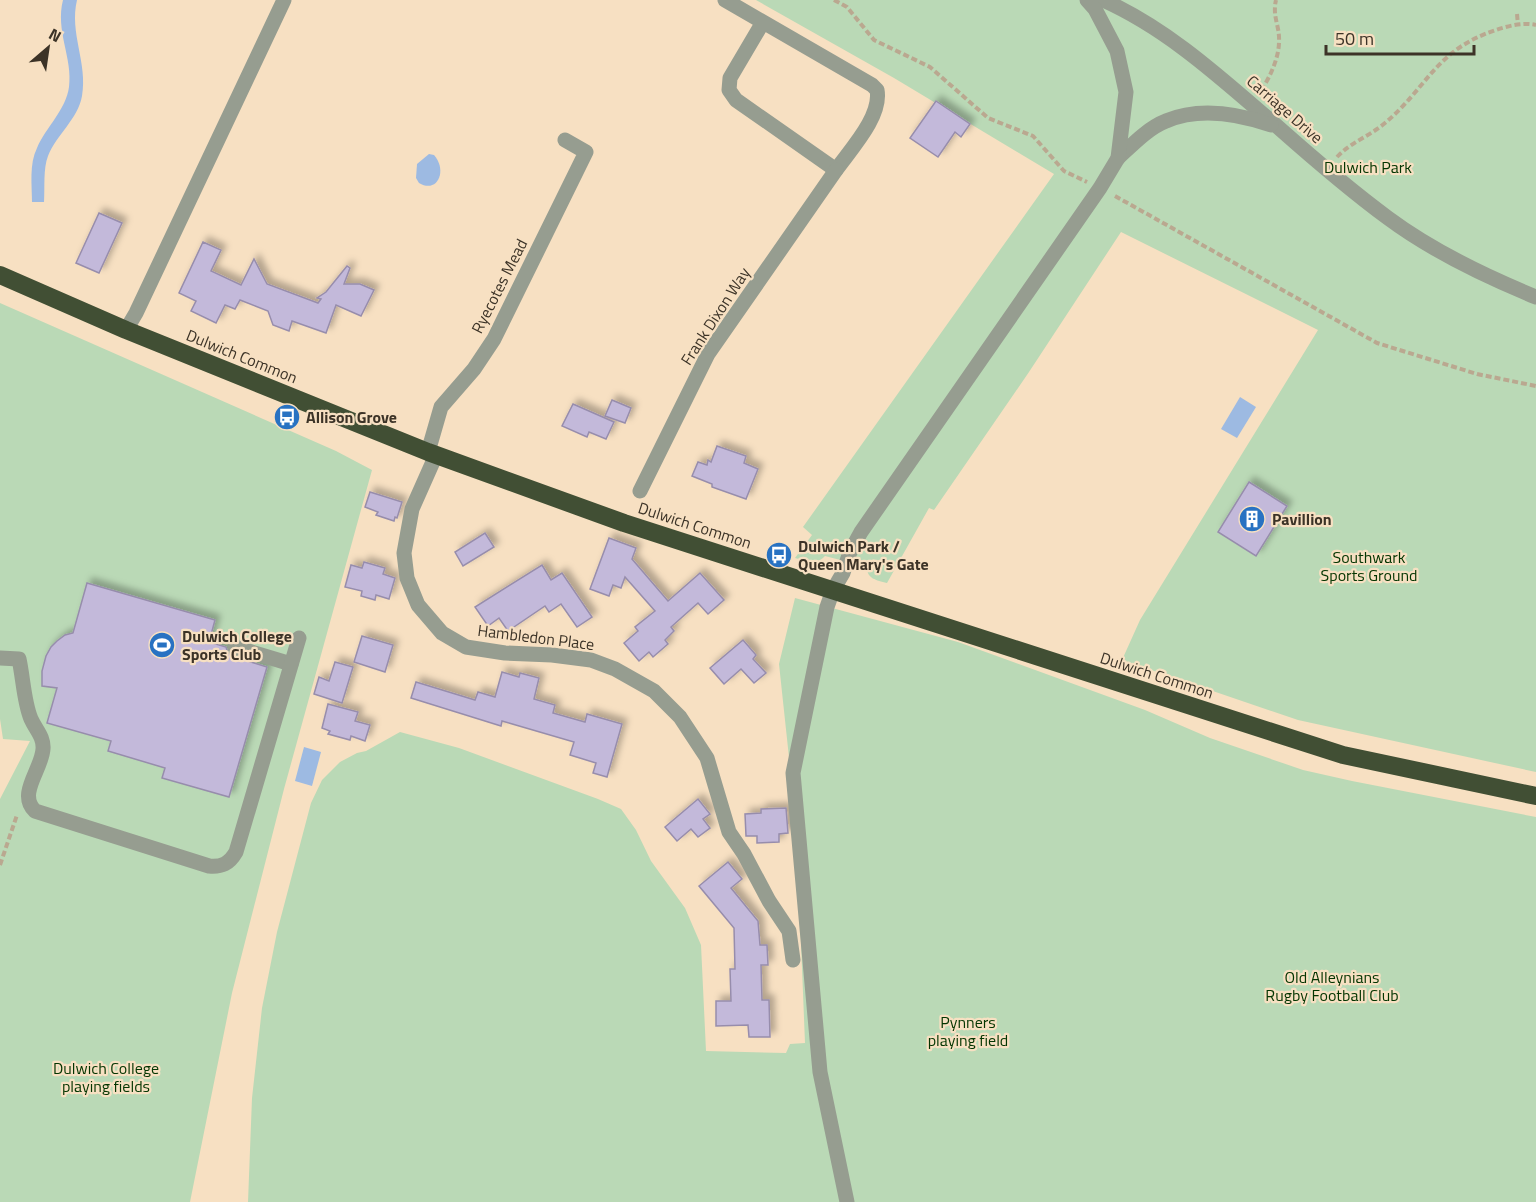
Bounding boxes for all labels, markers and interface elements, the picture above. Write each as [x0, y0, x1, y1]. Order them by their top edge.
north arrow [18, 18, 78, 78]
scale bar [1326, 18, 1474, 56]
text: N [45, 22, 66, 48]
text: 50 m [1335, 25, 1374, 52]
street label: Carriage Drive [1242, 69, 1328, 149]
park label: Dulwich Park [1324, 155, 1412, 179]
street label: Ryecotes Mead [465, 234, 533, 338]
street label: Frank Dixon Way [674, 262, 756, 370]
street label: Dulwich Common [183, 323, 301, 389]
bus stop icon: Allison Grove [272, 402, 302, 432]
place label: Allison Grove [306, 405, 397, 429]
street label: Dulwich Common [635, 495, 755, 555]
building icon: Pavillion [1237, 504, 1267, 534]
place label: Pavillion [1272, 507, 1332, 531]
place label: Dulwich Park / Queen Mary's Gate [798, 534, 929, 576]
bus stop icon: Dulwich Park / Queen Mary's Gate [764, 540, 794, 570]
park label: Southwark Sports Ground [1321, 545, 1417, 587]
street label: Hambledon Place [476, 618, 596, 656]
place label: Dulwich College Sports Club [182, 624, 292, 666]
sports icon: Dulwich College Sports Club [147, 630, 177, 660]
street label: Dulwich Common [1097, 645, 1217, 705]
park label: Old Alleynians Rugby Football Club [1265, 965, 1399, 1007]
park label: Pynners playing field [928, 1010, 1008, 1052]
park label: Dulwich College playing fields [53, 1056, 159, 1098]

